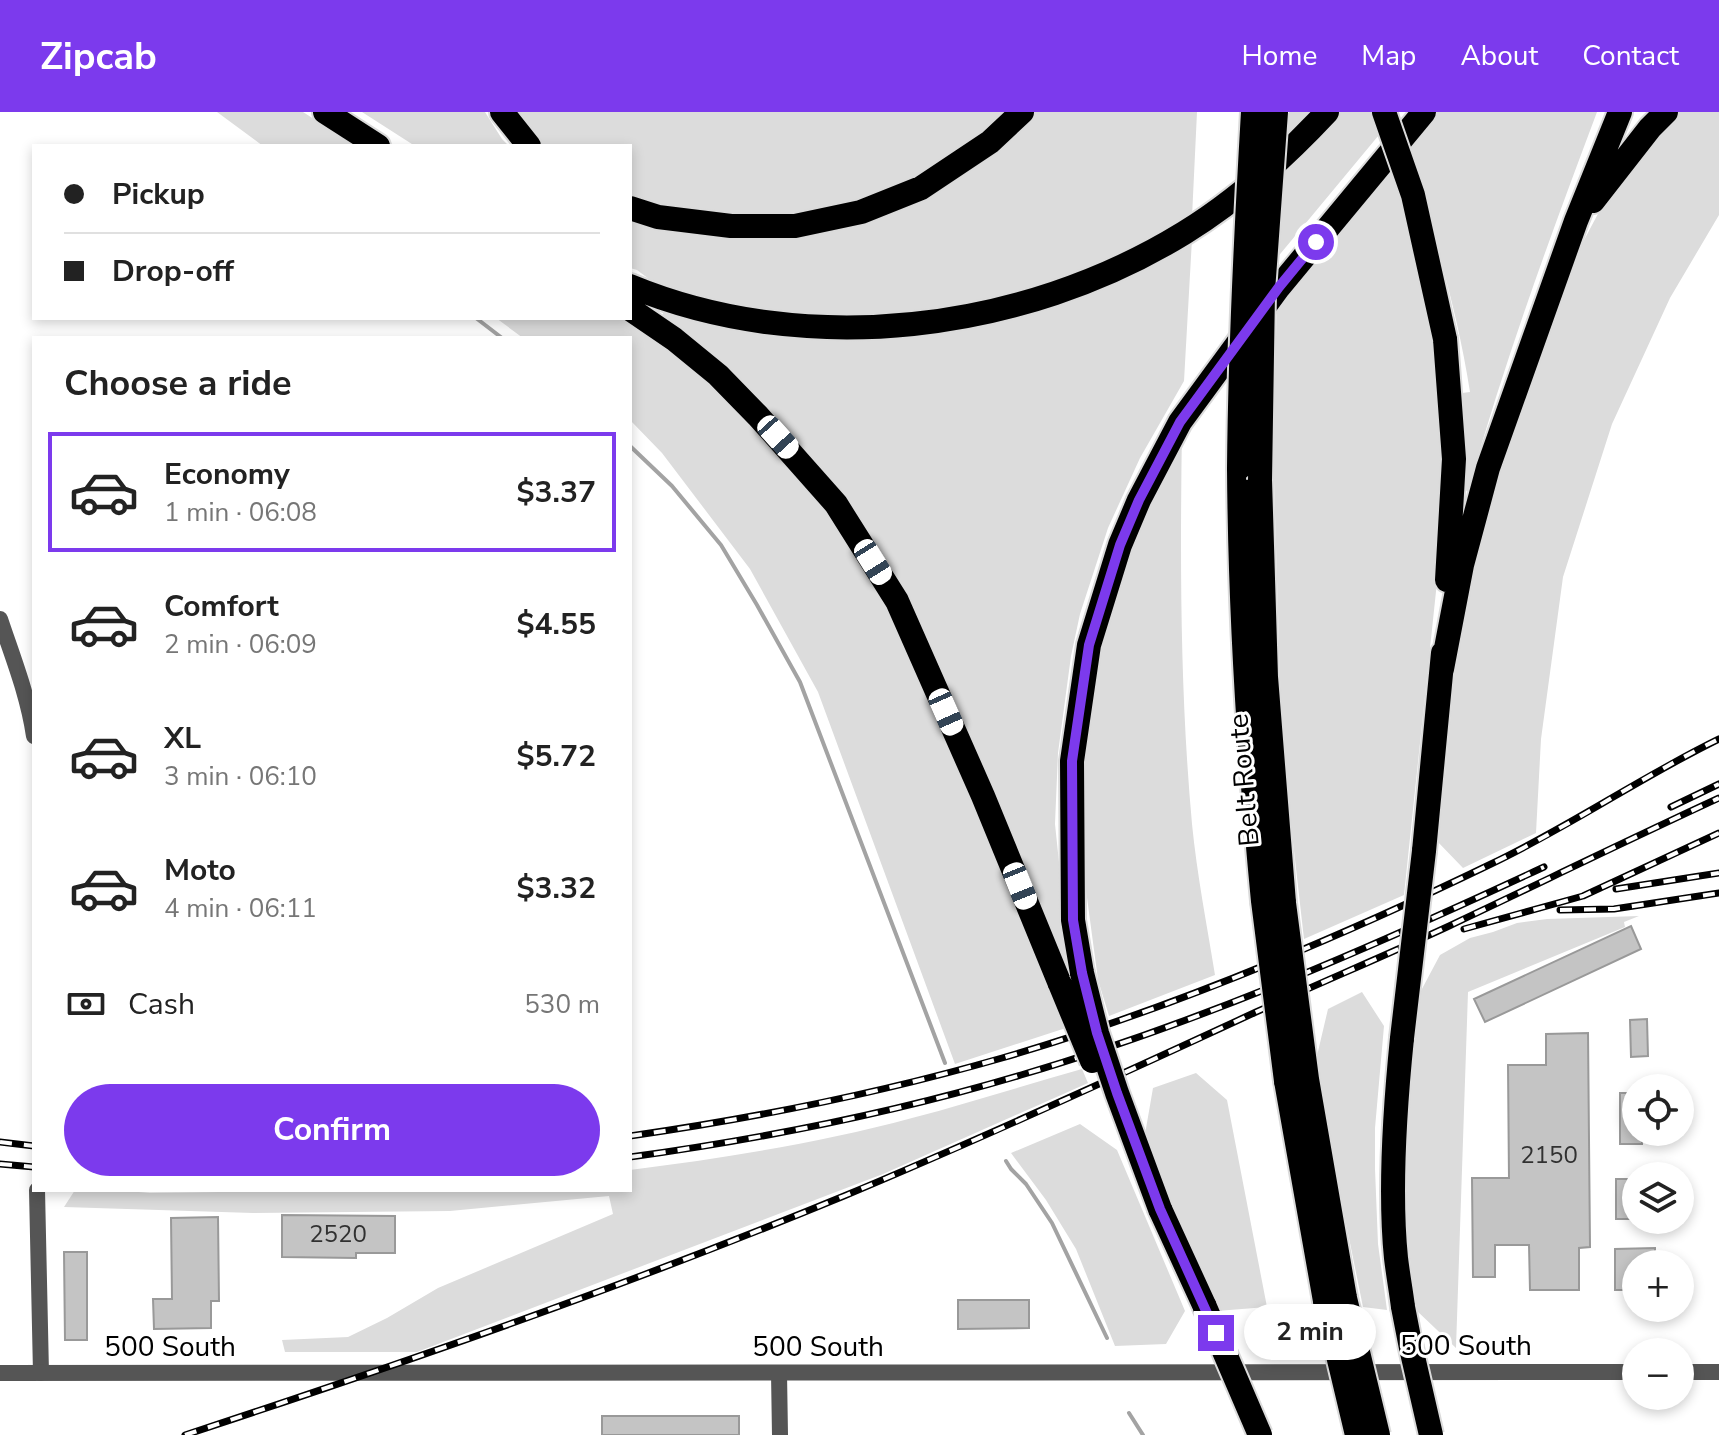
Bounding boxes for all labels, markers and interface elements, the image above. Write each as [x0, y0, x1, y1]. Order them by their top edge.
text: Zipcab [40, 31, 157, 82]
text: Home [1242, 37, 1317, 75]
text: Map [1361, 37, 1416, 75]
text: About [1460, 37, 1538, 75]
text: Contact [1582, 37, 1679, 75]
text: Pickup [112, 174, 205, 215]
route start [1298, 224, 1334, 260]
text: Drop-off [112, 251, 234, 292]
text: Choose a ride [64, 359, 292, 408]
car [753, 411, 803, 463]
text: Economy [164, 454, 290, 495]
icon: car [68, 456, 140, 528]
text: $3.37 [517, 472, 596, 513]
text: 1 min · 06:08 [164, 495, 317, 530]
car [850, 535, 896, 589]
text: Comfort [164, 586, 279, 627]
icon: car [68, 588, 140, 660]
text: $4.55 [517, 604, 596, 645]
text: 2 min · 06:09 [164, 627, 317, 662]
car [925, 685, 967, 739]
street label: Belt Route [1219, 712, 1269, 848]
text: XL [164, 718, 201, 759]
icon: car [68, 720, 140, 792]
text: $5.72 [517, 736, 596, 777]
text: 3 min · 06:10 [164, 759, 317, 794]
text: Moto [164, 850, 236, 891]
icon: car [68, 852, 140, 924]
car [1000, 859, 1040, 913]
text: $3.32 [517, 868, 596, 909]
text: 4 min · 06:11 [164, 891, 317, 926]
icon: cash [64, 982, 108, 1026]
text: Cash [128, 984, 195, 1025]
text: 530 m [524, 987, 600, 1022]
map controls [1622, 1074, 1694, 1410]
button: locate [1622, 1074, 1694, 1146]
button: Confirm [64, 1084, 600, 1176]
house number: 2150 [1520, 1139, 1578, 1171]
button: layers [1622, 1162, 1694, 1234]
house number: 2520 [309, 1218, 367, 1250]
button: + [1622, 1250, 1694, 1322]
callout: 2 min [1244, 1305, 1376, 1361]
text: 2 min [1276, 1314, 1344, 1349]
route end [1198, 1315, 1234, 1351]
street label: 500 South [1400, 1327, 1532, 1365]
street label: 500 South [104, 1328, 236, 1366]
street label: 500 South [752, 1328, 884, 1366]
button: − [1622, 1338, 1694, 1410]

